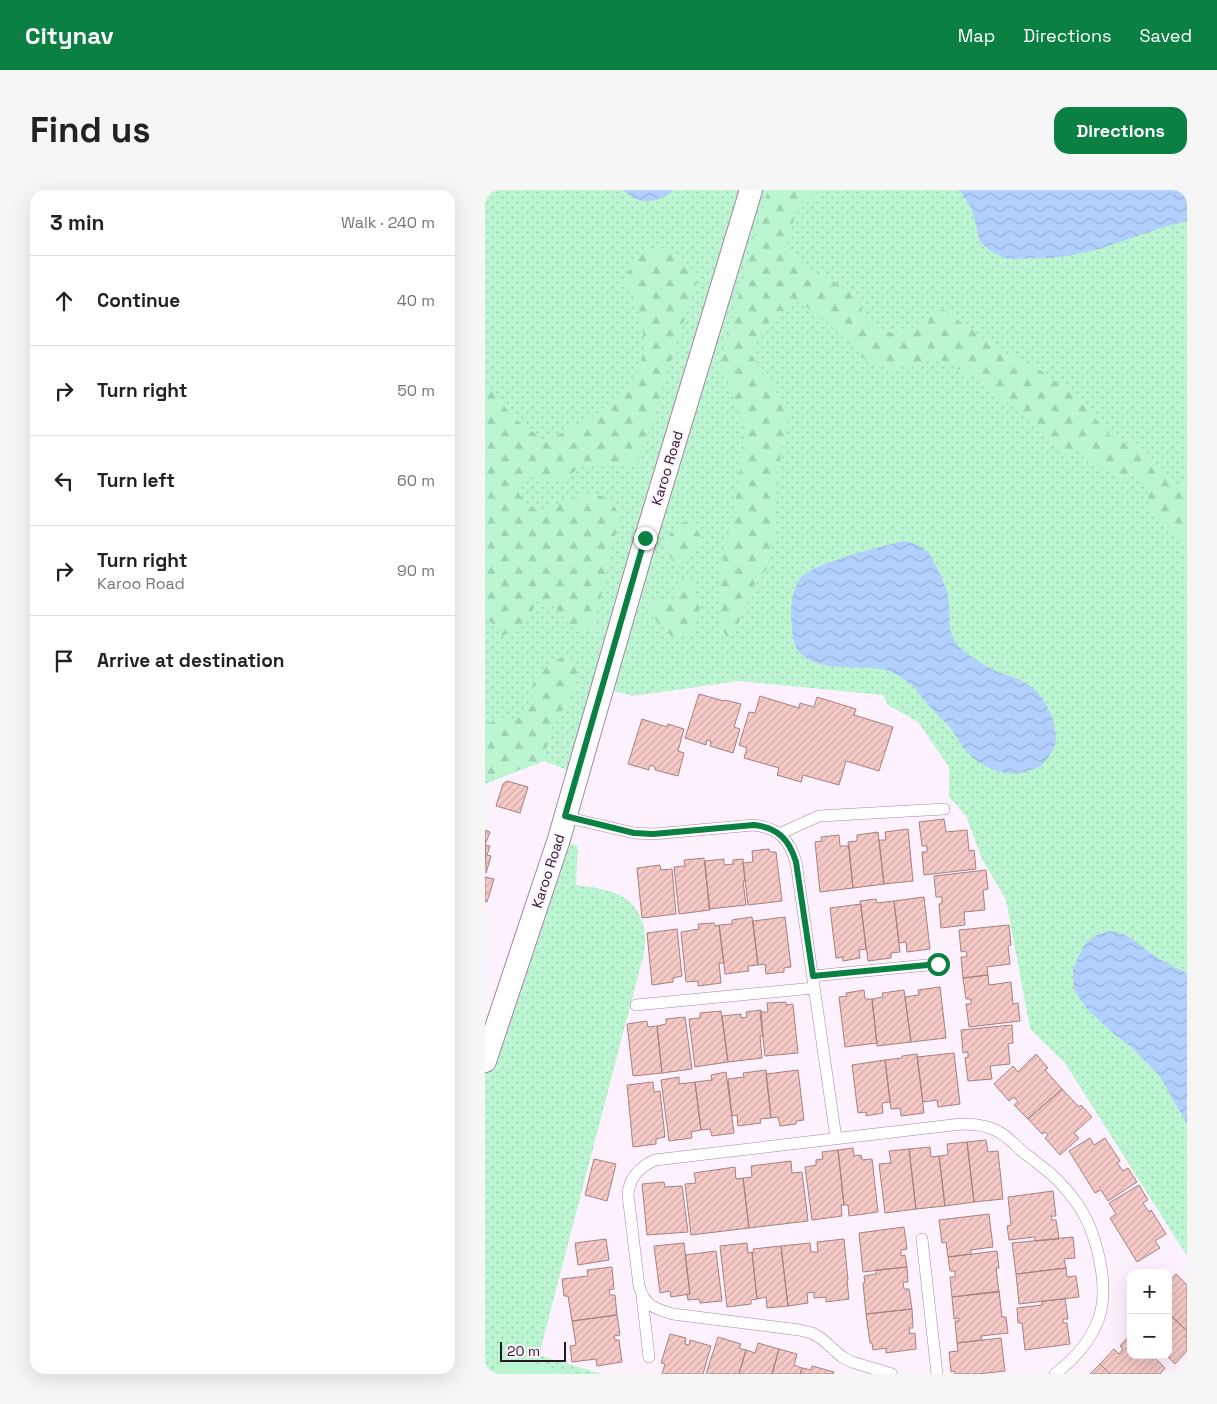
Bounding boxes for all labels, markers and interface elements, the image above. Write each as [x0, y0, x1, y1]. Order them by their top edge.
text: Citynav [25, 20, 114, 51]
text: Map [958, 24, 995, 47]
text: Directions [1023, 24, 1112, 47]
text: Saved [1140, 24, 1192, 47]
button: Directions [1054, 107, 1187, 154]
text: Find us [30, 108, 151, 152]
text: 3 min [50, 209, 105, 236]
text: Walk · 240 m [341, 212, 435, 233]
icon: ahead [50, 287, 78, 315]
text: Continue [97, 288, 180, 313]
text: 40 m [397, 290, 435, 311]
icon: right [50, 377, 78, 405]
text: Turn right [97, 378, 187, 403]
text: 50 m [397, 380, 435, 401]
street label: Karoo Road [647, 429, 687, 507]
icon: left [50, 467, 78, 495]
text: Turn left [97, 468, 175, 493]
text: 60 m [397, 470, 435, 491]
route end [634, 527, 657, 550]
text: Turn right [97, 548, 187, 573]
icon: right [50, 557, 78, 585]
text: 90 m [397, 560, 435, 581]
text: Karoo Road [97, 573, 185, 594]
icon: arrive [50, 647, 78, 675]
text: Arrive at destination [97, 648, 285, 673]
street label: Karoo Road [528, 832, 568, 910]
route start [927, 953, 950, 976]
map controls [1127, 1269, 1172, 1359]
button: + [1127, 1269, 1172, 1314]
button: − [1127, 1314, 1172, 1359]
scale bar [500, 1339, 566, 1362]
text: 20 m [507, 1342, 540, 1360]

